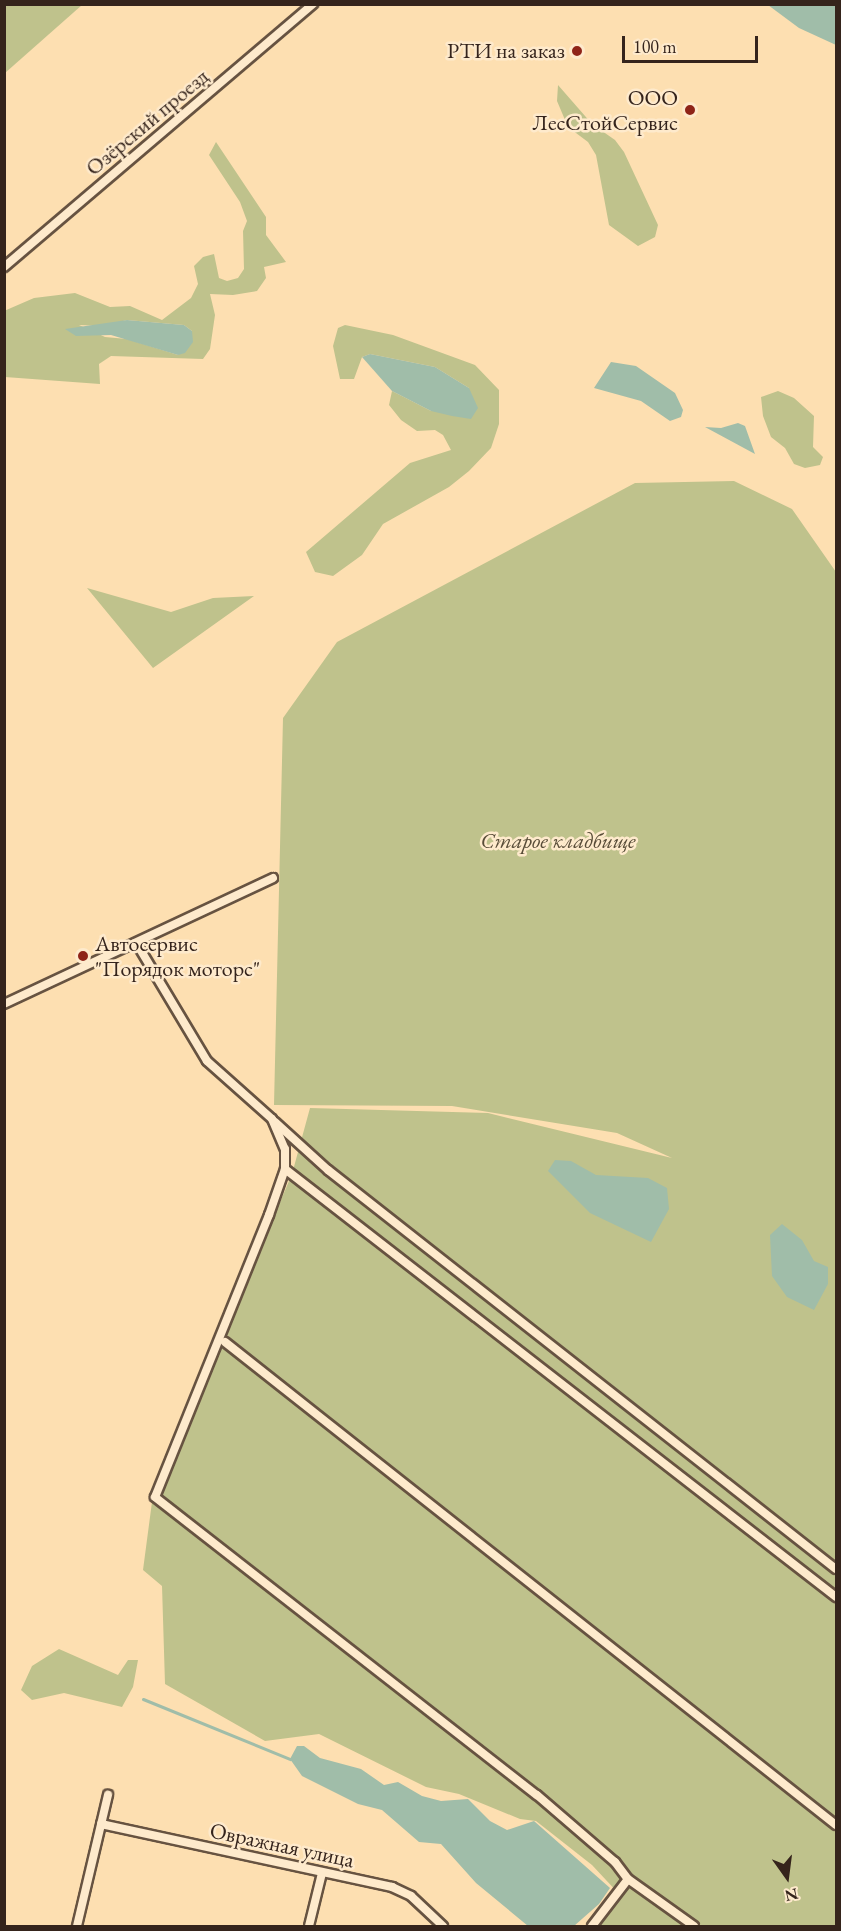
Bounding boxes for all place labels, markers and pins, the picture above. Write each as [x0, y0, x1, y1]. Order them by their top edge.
place label: РТИ на заказ [447, 38, 565, 64]
marker: РТИ на заказ [570, 44, 584, 58]
place label: ООО ЛесСтойСервис [532, 84, 678, 136]
marker: ООО ЛесСтойСервис [683, 103, 697, 117]
place label: Автосервис "Порядок моторс" [95, 930, 260, 981]
marker: Автосервис "Порядок моторс" [76, 949, 90, 963]

